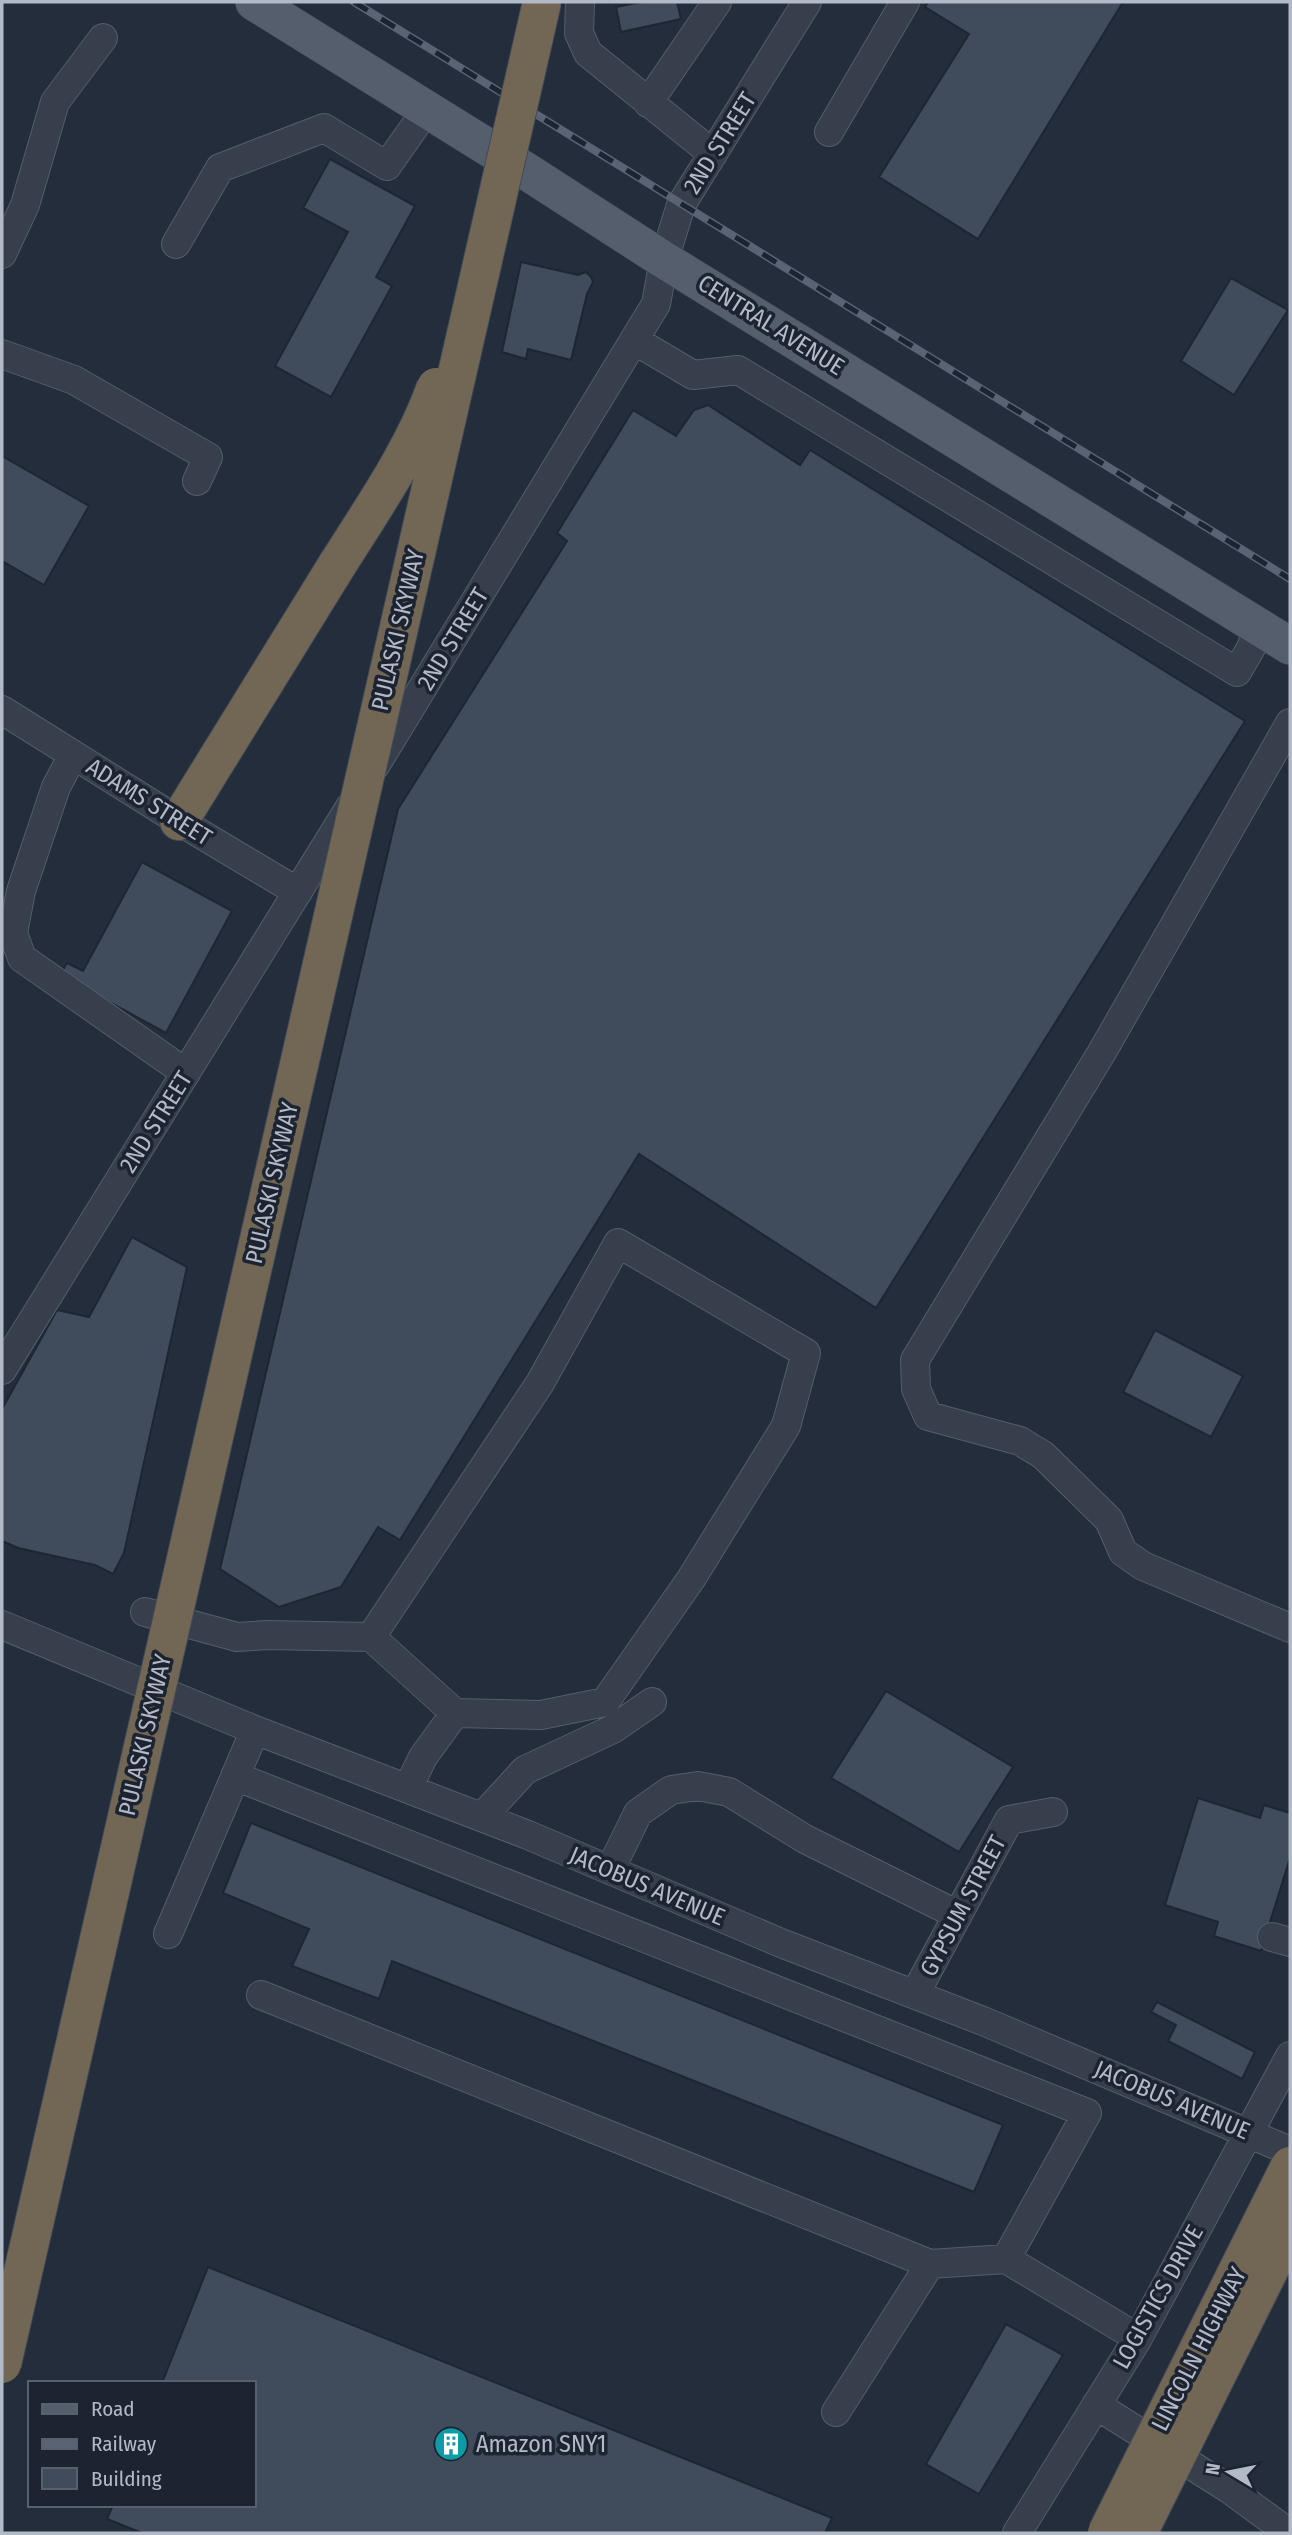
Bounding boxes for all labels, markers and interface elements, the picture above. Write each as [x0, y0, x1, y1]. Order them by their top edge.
street label: 2ND STREET [678, 87, 762, 199]
street label: CENTRAL AVENUE [693, 269, 849, 381]
street label: PULASKI SKYWAY [366, 547, 430, 713]
street label: 2ND STREET [412, 583, 494, 695]
street label: ADAMS STREET [81, 752, 217, 852]
street label: 2ND STREET [114, 1066, 198, 1178]
street label: PULASKI SKYWAY [240, 1100, 304, 1266]
street label: PULASKI SKYWAY [113, 1652, 177, 1818]
street label: GYPSUM STREET [914, 1831, 1012, 1981]
street label: JACOBUS AVENUE [565, 1841, 729, 1931]
street label: JACOBUS AVENUE [1090, 2055, 1254, 2145]
street label: LOGISTICS DRIVE [1107, 2220, 1209, 2374]
street label: LINCOLN HIGHWAY [1146, 2263, 1252, 2435]
legend [28, 2381, 256, 2507]
text: Road [91, 2396, 135, 2422]
building icon: Amazon SNY1 [432, 2425, 470, 2463]
place label: Amazon SNY1 [476, 2430, 606, 2458]
text: Railway [91, 2431, 157, 2457]
north arrow [1194, 2437, 1264, 2507]
text: N [1200, 2462, 1225, 2477]
text: Building [91, 2466, 162, 2492]

